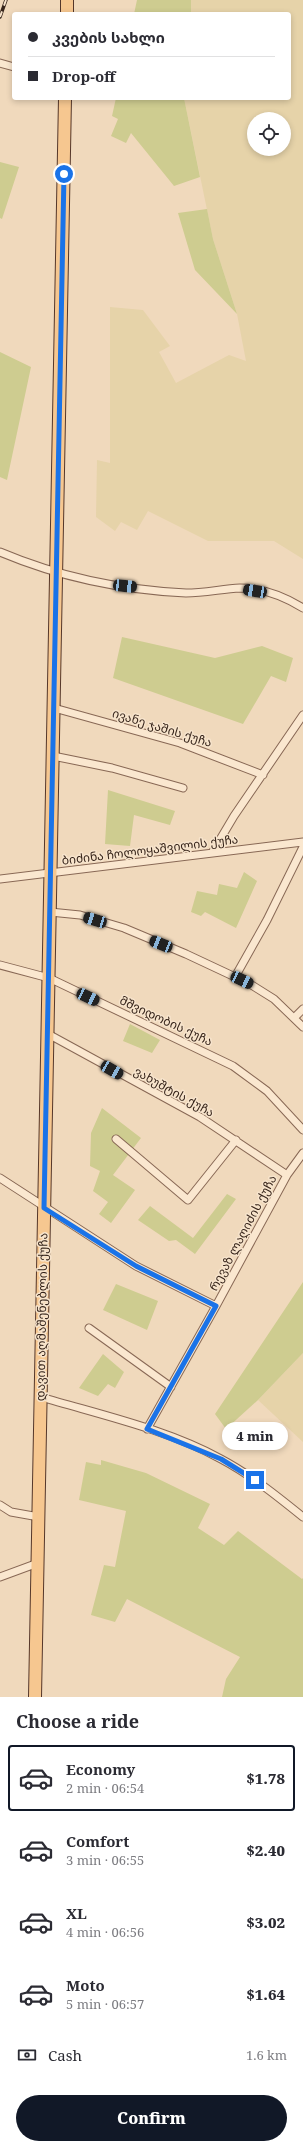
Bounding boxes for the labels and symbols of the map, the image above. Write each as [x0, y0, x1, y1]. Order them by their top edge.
route start [55, 165, 73, 183]
car [112, 579, 138, 593]
car [242, 583, 268, 599]
street label: ივანე ჯაშის ქუჩა [110, 704, 214, 751]
street label: ბიძინა ჩოლოყაშვილის ქუჩა [61, 830, 239, 869]
car [82, 911, 108, 929]
car [148, 934, 174, 954]
car [229, 969, 255, 991]
car [75, 986, 101, 1008]
street label: მშვიდობის ქუჩა [117, 992, 215, 1050]
car [99, 1059, 125, 1081]
street label: ვახუშტის ქუჩა [131, 1062, 217, 1121]
street label: რევაზ ლაღიძის ქუჩა [205, 1172, 280, 1294]
street label: დავით აღმაშენებლის ქუჩა [32, 1233, 51, 1401]
callout: 4 min [222, 1422, 288, 1450]
route end [246, 1471, 264, 1489]

